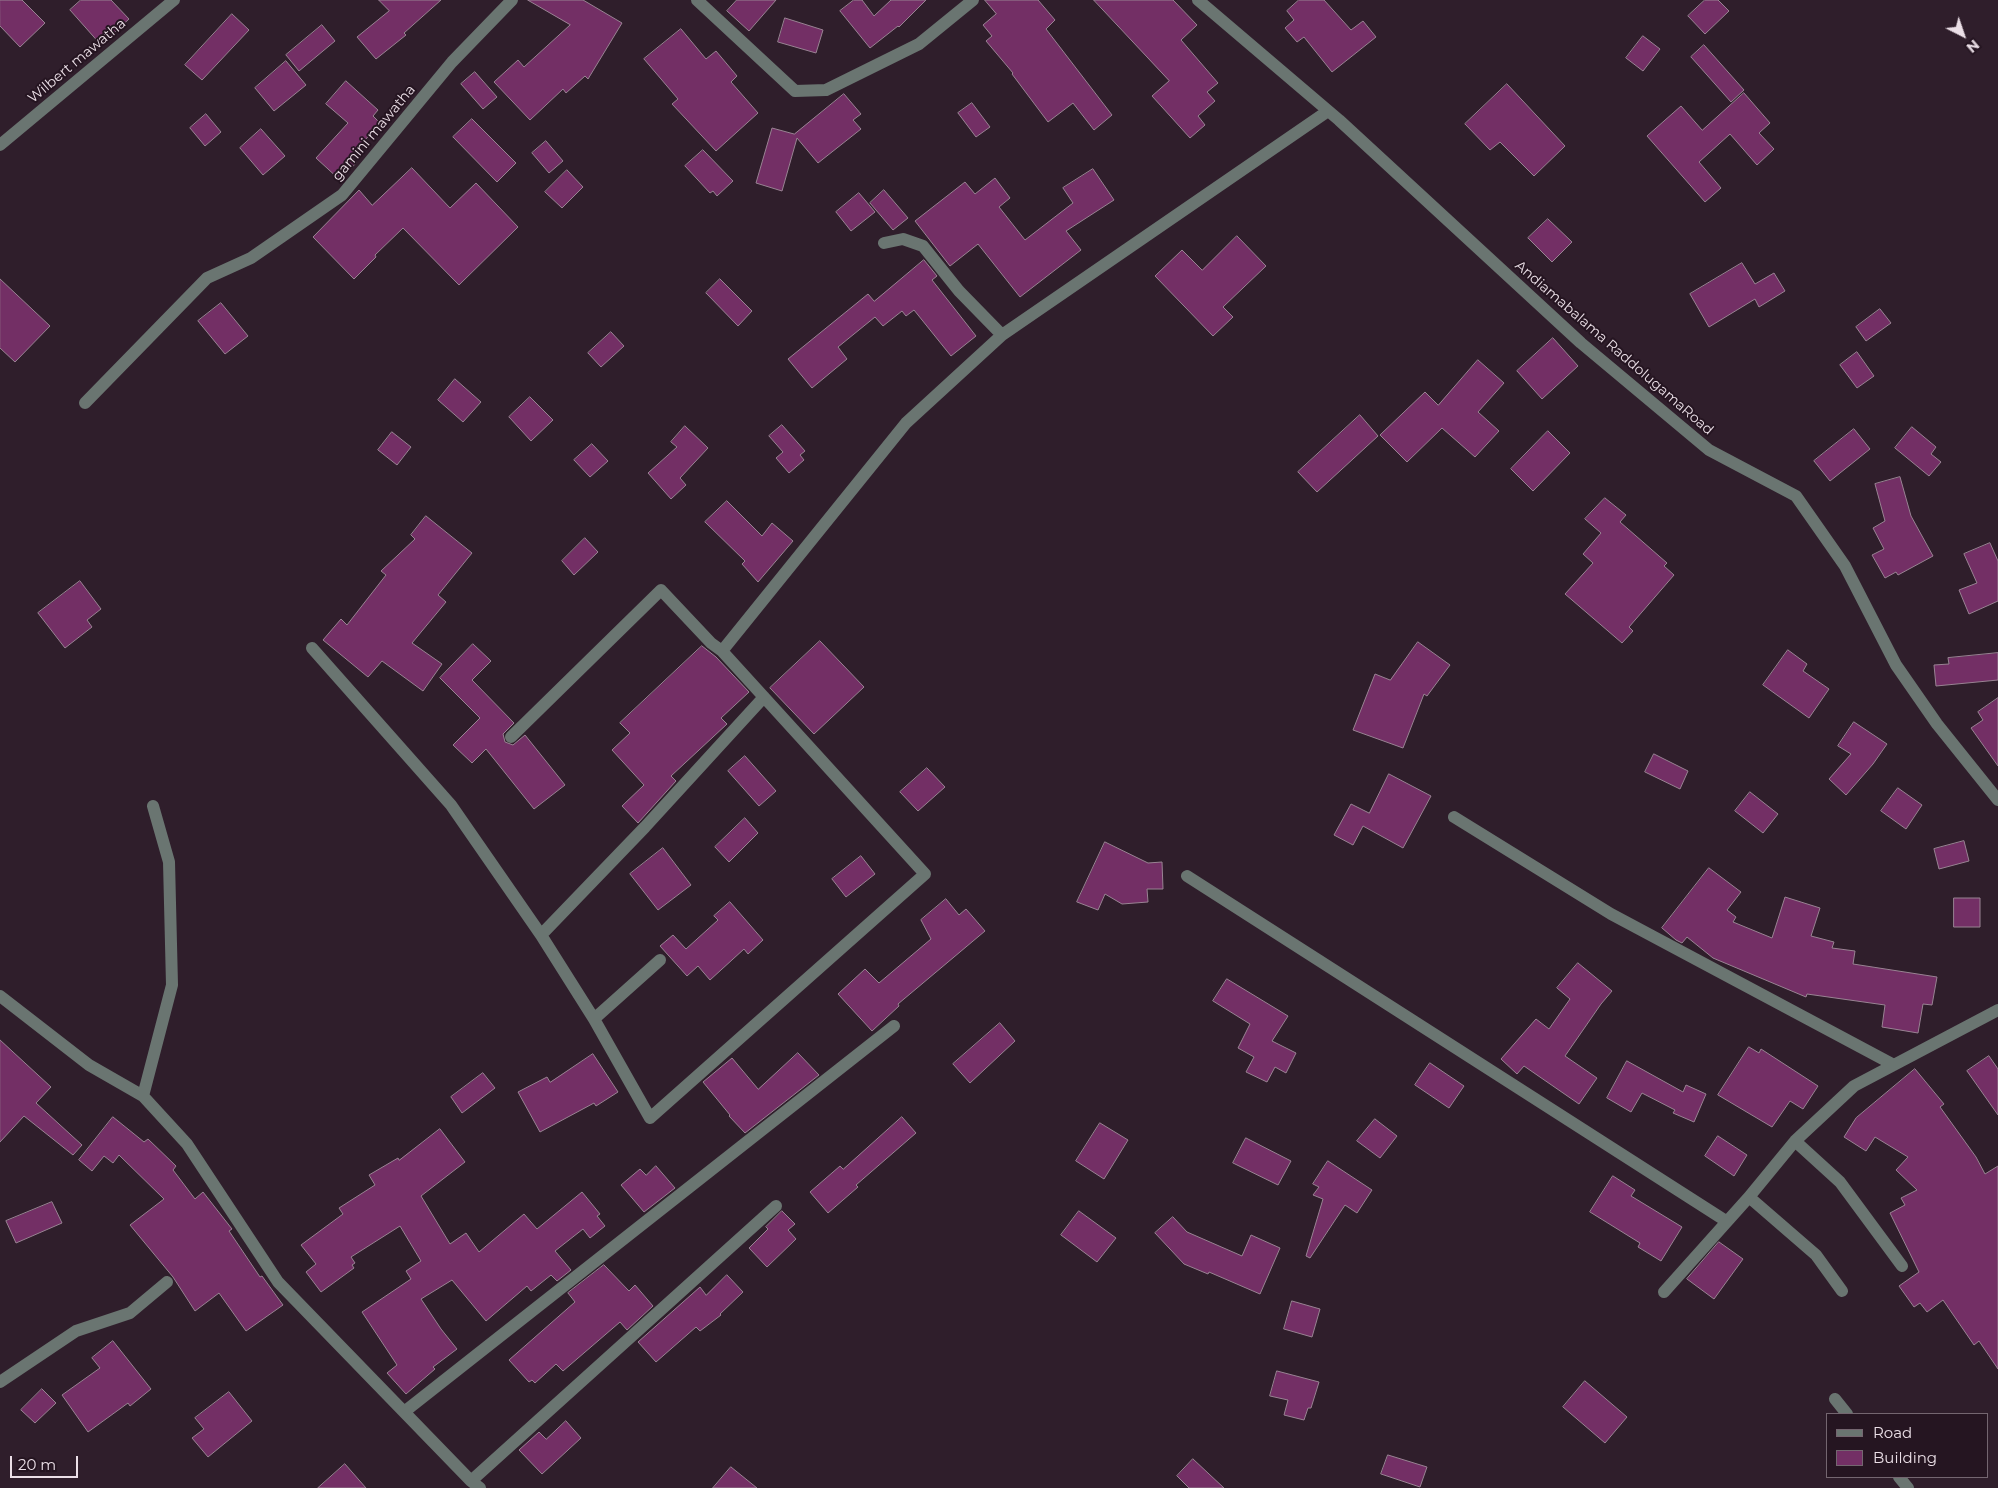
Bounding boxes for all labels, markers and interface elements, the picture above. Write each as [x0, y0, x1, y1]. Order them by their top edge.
north arrow [1938, 10, 1988, 60]
street label: Wilbert mawatha [25, 15, 129, 107]
text: N [1963, 36, 1983, 57]
street label: gamini mawatha [329, 82, 419, 184]
street label: Andiamabalama RaddolugamaRoad [1511, 257, 1717, 439]
legend [1826, 1413, 1988, 1478]
text: Road [1873, 1423, 1912, 1442]
scale bar [12, 1446, 80, 1478]
text: Building [1873, 1448, 1937, 1467]
text: 20 m [18, 1455, 56, 1474]

